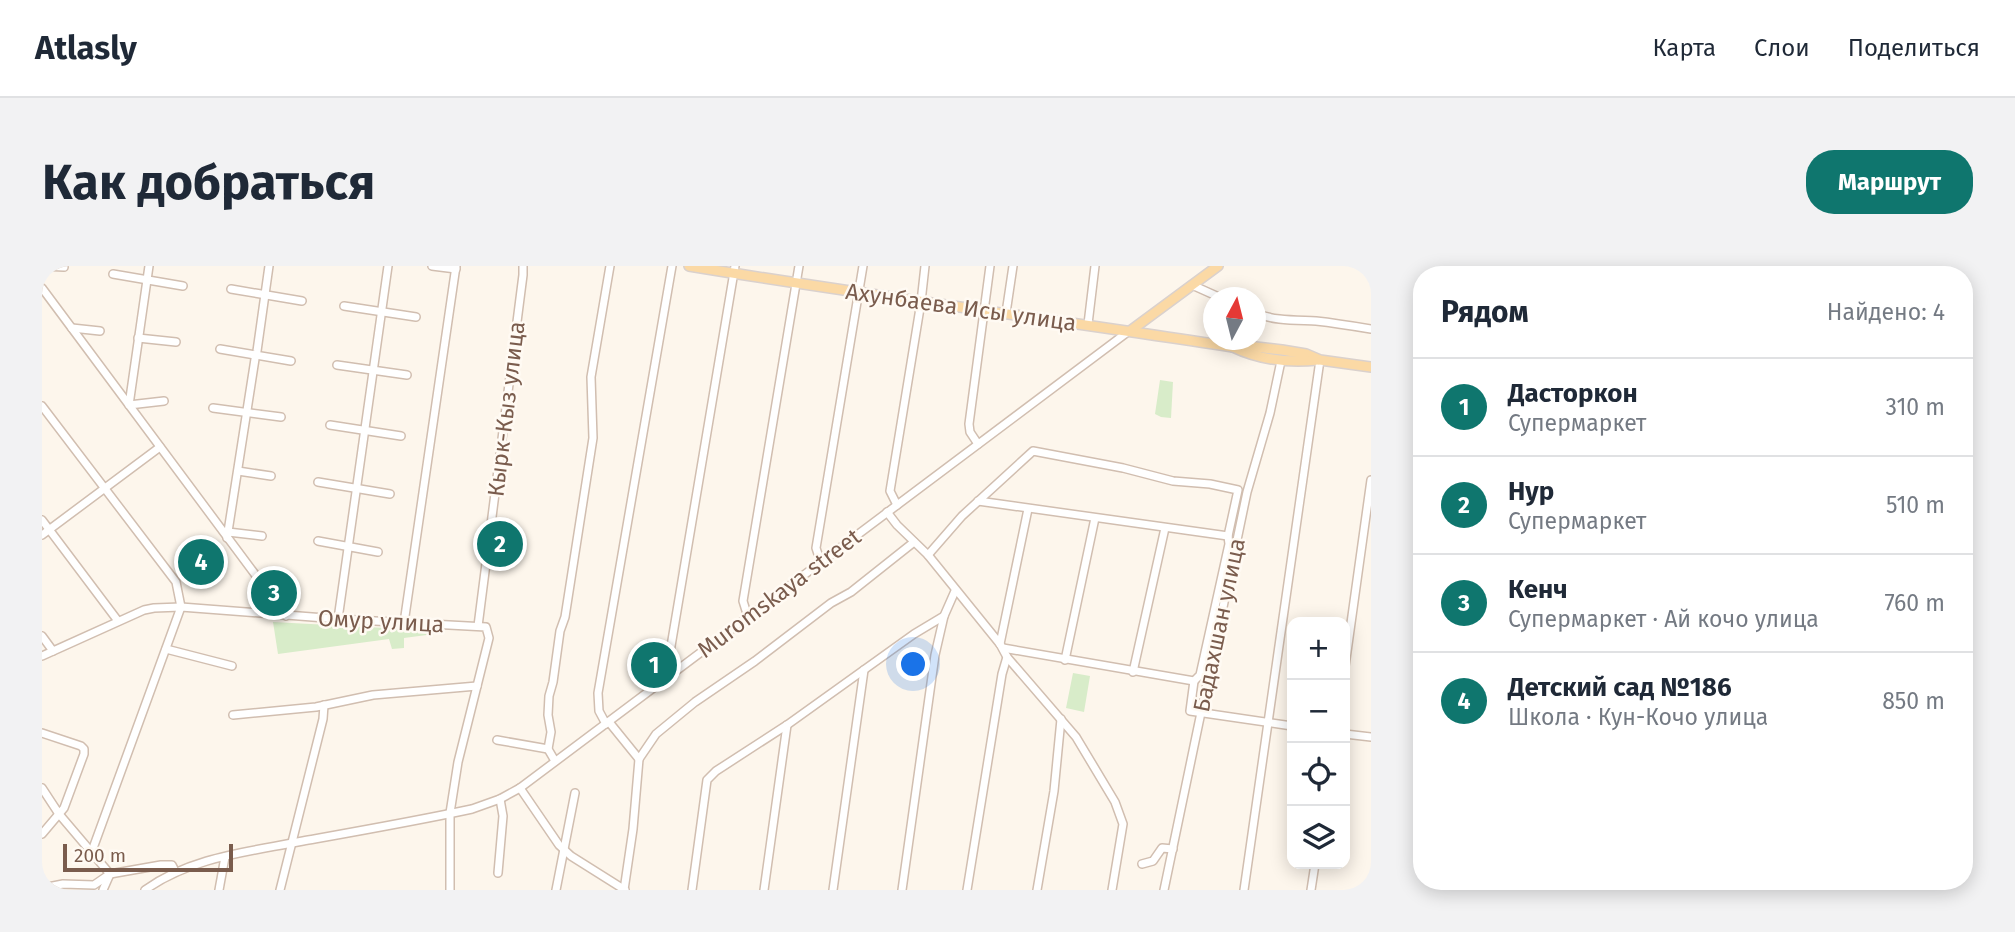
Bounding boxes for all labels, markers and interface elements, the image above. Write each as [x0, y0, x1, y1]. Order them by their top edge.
text: Atlasly [35, 28, 137, 68]
text: Карта [1652, 34, 1716, 62]
text: Слои [1754, 34, 1810, 62]
text: Поделиться [1848, 34, 1980, 62]
button: Маршрут [1806, 150, 1973, 214]
text: Как добраться [42, 153, 375, 212]
street label: Ахунбаева Исы улица [844, 277, 1078, 337]
north arrow [1203, 287, 1266, 350]
text: Рядом [1441, 294, 1529, 330]
text: Найдено: 4 [1827, 298, 1945, 326]
street label: Кырк-Кыз улица [481, 320, 531, 498]
text: Дасторкон [1508, 378, 1638, 409]
text: 1 [1459, 393, 1469, 421]
text: 310 m [1885, 393, 1945, 421]
text: Супермаркет [1508, 409, 1646, 437]
text: Нур [1508, 476, 1554, 507]
text: 2 [1458, 491, 1470, 519]
text: 510 m [1886, 491, 1945, 519]
text: Супермаркет [1508, 507, 1646, 535]
pin: 2 [477, 518, 523, 570]
street label: Muromskaya street [692, 522, 867, 663]
pin: 4 [178, 536, 224, 588]
street label: Бадахшан улица [1187, 536, 1251, 714]
pin: 3 [251, 567, 297, 619]
text: Кенч [1508, 574, 1568, 605]
text: 3 [1458, 589, 1470, 617]
text: 760 m [1884, 589, 1945, 617]
street label: Омур улица [317, 604, 445, 638]
text: Супермаркет · Ай кочо улица [1508, 605, 1819, 633]
map controls [1287, 617, 1350, 869]
button: + [1287, 617, 1350, 680]
pin: 1 [631, 639, 677, 691]
your location [896, 647, 930, 681]
text: Детский сад №186 [1508, 672, 1732, 703]
button: − [1287, 680, 1350, 743]
text: 4 [1458, 687, 1471, 715]
text: 850 m [1882, 687, 1945, 715]
text: Школа · Кун-Кочо улица [1508, 703, 1768, 731]
button: locate [1287, 743, 1350, 806]
button: layers [1287, 806, 1350, 869]
scale bar [63, 841, 233, 873]
text: 200 m [74, 844, 126, 867]

